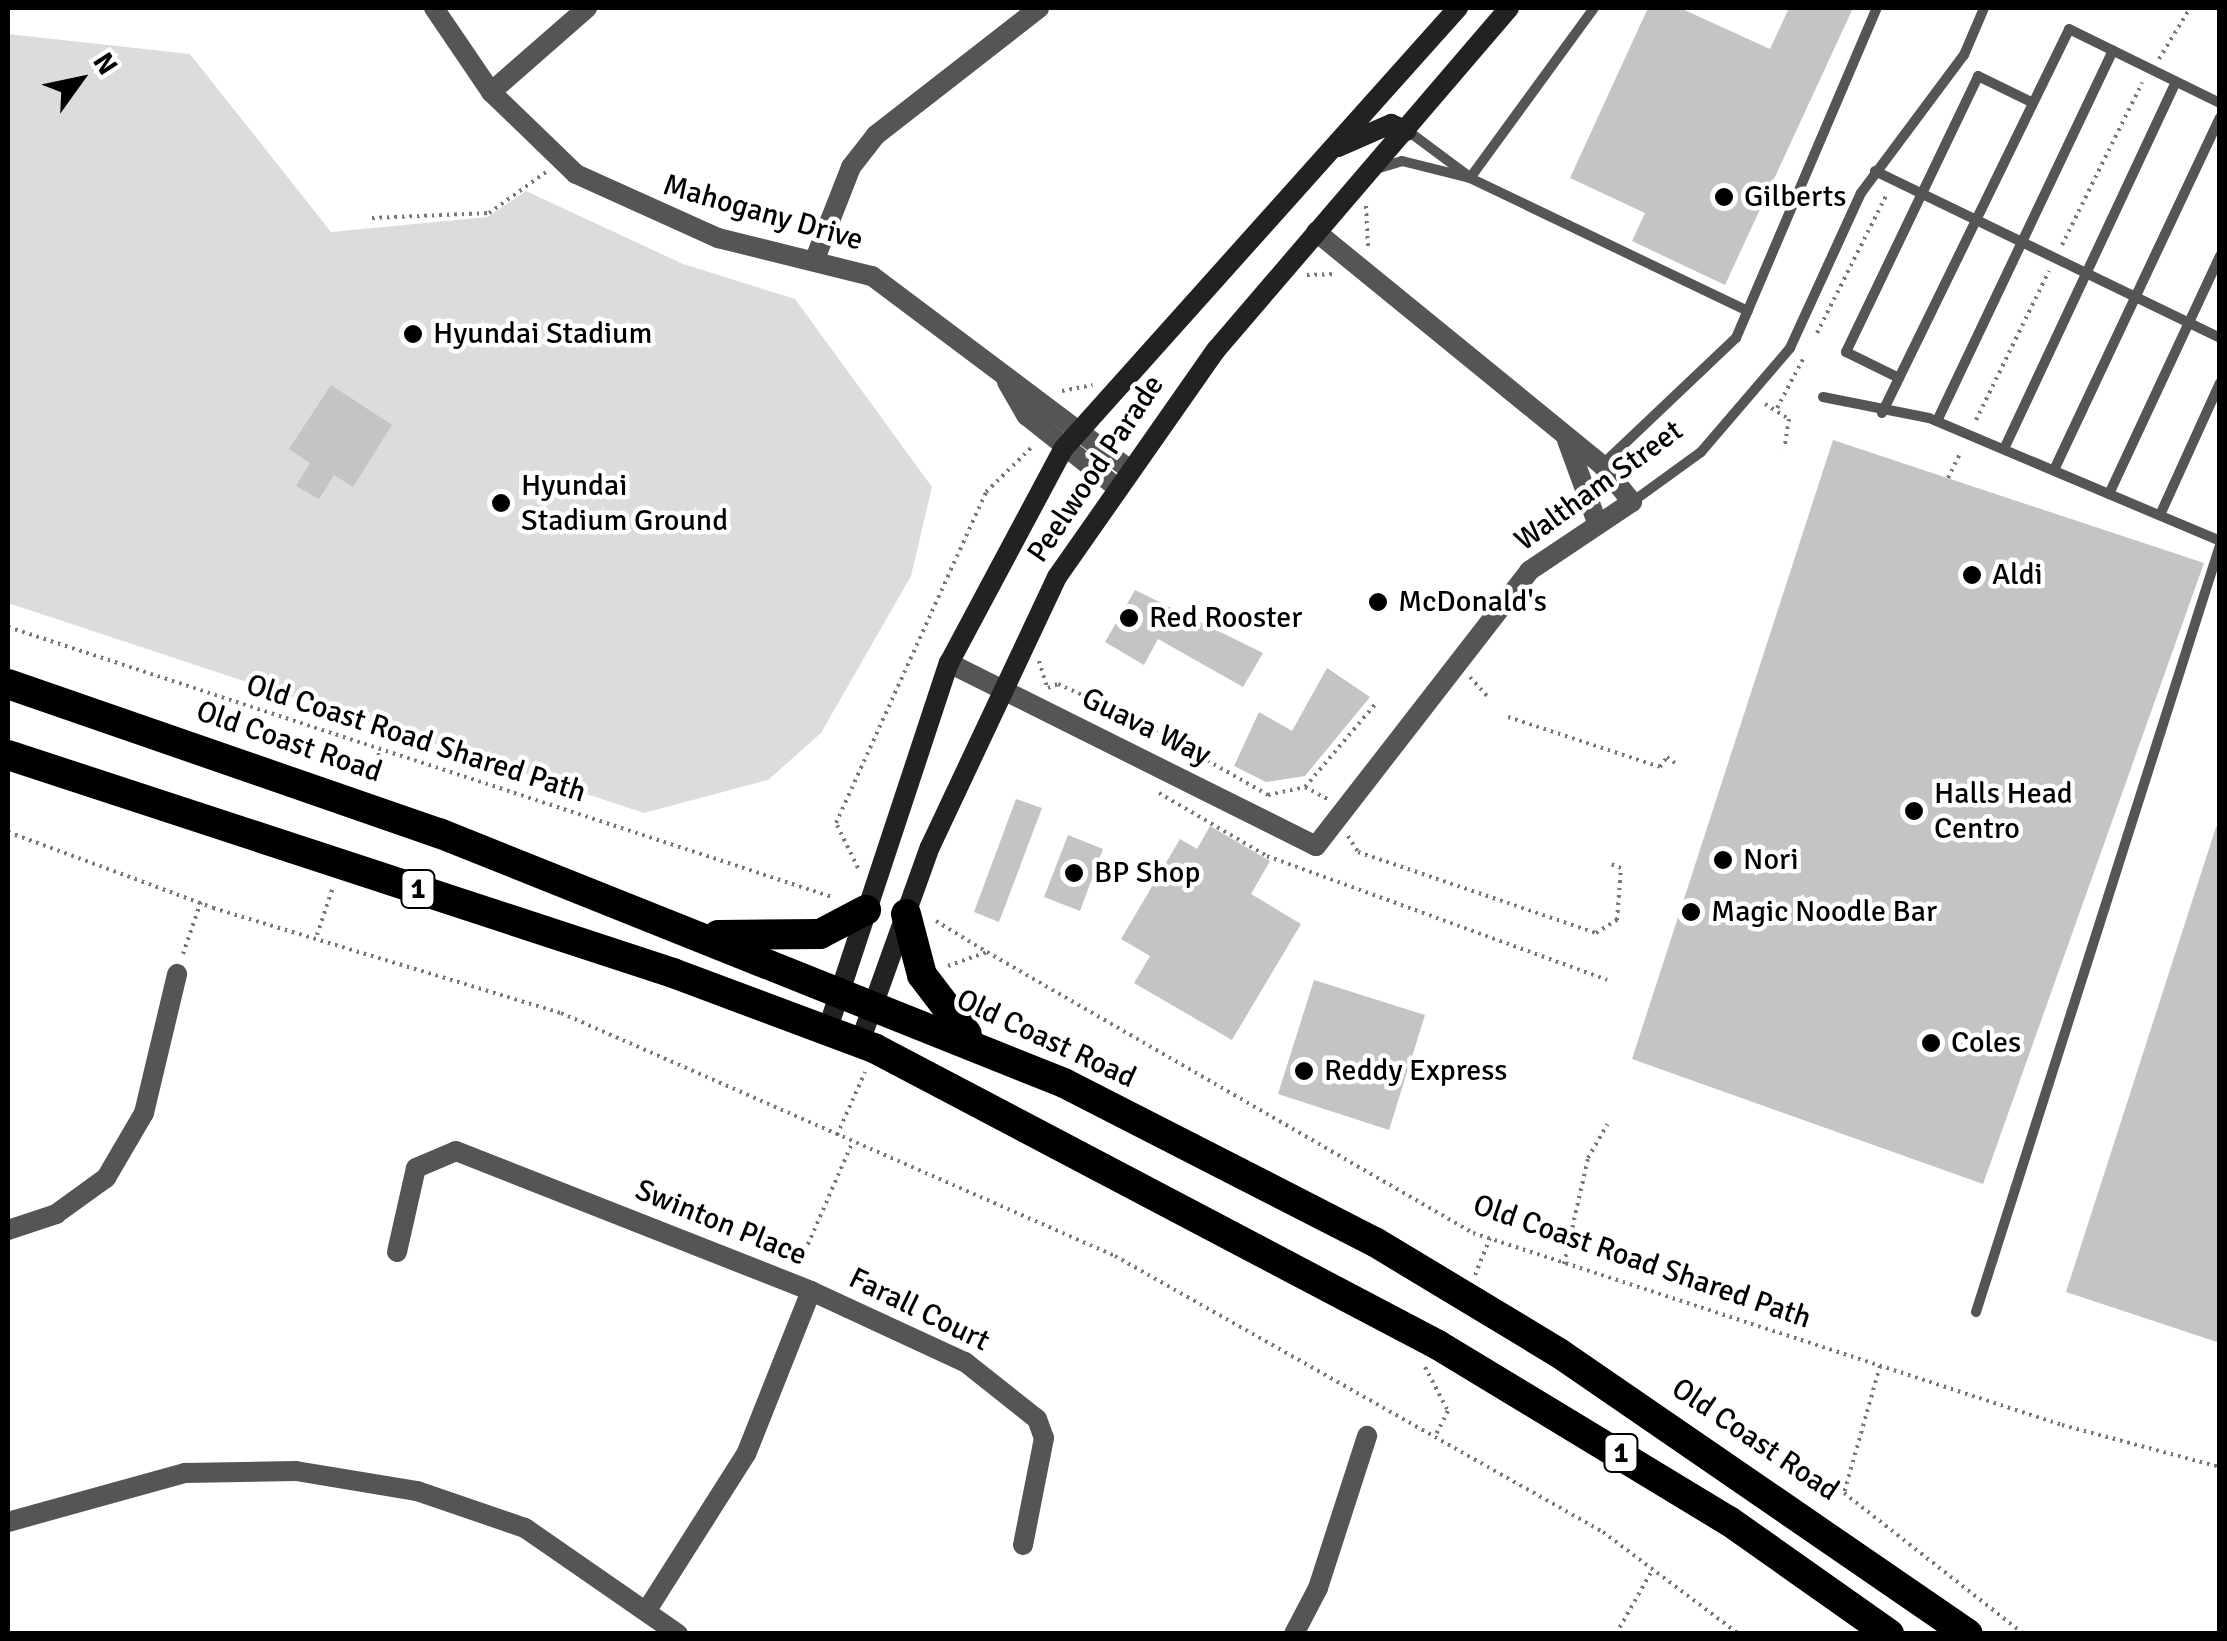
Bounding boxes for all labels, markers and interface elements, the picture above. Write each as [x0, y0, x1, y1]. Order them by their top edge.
north arrow [30, 30, 130, 130]
text: N [86, 46, 125, 81]
street label: Mahogany Drive [659, 167, 867, 259]
place label: Gilberts [1744, 179, 1846, 215]
marker: Gilberts [1713, 186, 1735, 208]
place label: Hyundai Stadium [433, 316, 652, 352]
marker: Hyundai Stadium [402, 323, 424, 345]
street label: Peelwood Parade [1020, 368, 1172, 570]
street label: Waltham Street [1508, 413, 1690, 559]
place label: Hyundai Stadium Ground [521, 468, 728, 538]
marker: Hyundai Stadium Ground [490, 492, 512, 514]
place label: Aldi [1992, 557, 2043, 593]
marker: Aldi [1961, 564, 1983, 586]
place label: McDonald's [1398, 584, 1547, 620]
marker: McDonald's [1367, 591, 1389, 613]
place label: Red Rooster [1149, 600, 1302, 636]
marker: Red Rooster [1118, 607, 1140, 629]
street label: Old Coast Road Shared Path [242, 667, 590, 811]
street label: Guava Way [1076, 680, 1216, 774]
street label: Old Coast Road [191, 693, 387, 791]
place label: Halls Head Centro [1934, 776, 2073, 846]
marker: Halls Head Centro [1903, 800, 1925, 822]
place label: Nori [1743, 842, 1799, 878]
marker: Nori [1712, 849, 1734, 871]
place label: BP Shop [1094, 855, 1200, 891]
marker: BP Shop [1063, 862, 1085, 884]
road number: 1 [398, 866, 438, 912]
place label: Magic Noodle Bar [1711, 894, 1937, 930]
marker: Magic Noodle Bar [1680, 901, 1702, 923]
street label: Old Coast Road [950, 982, 1142, 1096]
place label: Coles [1951, 1025, 2021, 1061]
marker: Coles [1920, 1032, 1942, 1054]
place label: Reddy Express [1324, 1053, 1507, 1089]
marker: Reddy Express [1293, 1060, 1315, 1082]
street label: Swinton Place [630, 1172, 812, 1274]
street label: Old Coast Road Shared Path [1468, 1187, 1816, 1337]
street label: Farall Court [843, 1261, 995, 1359]
street label: Old Coast Road [1665, 1371, 1845, 1509]
road number: 1 [1601, 1430, 1641, 1476]

